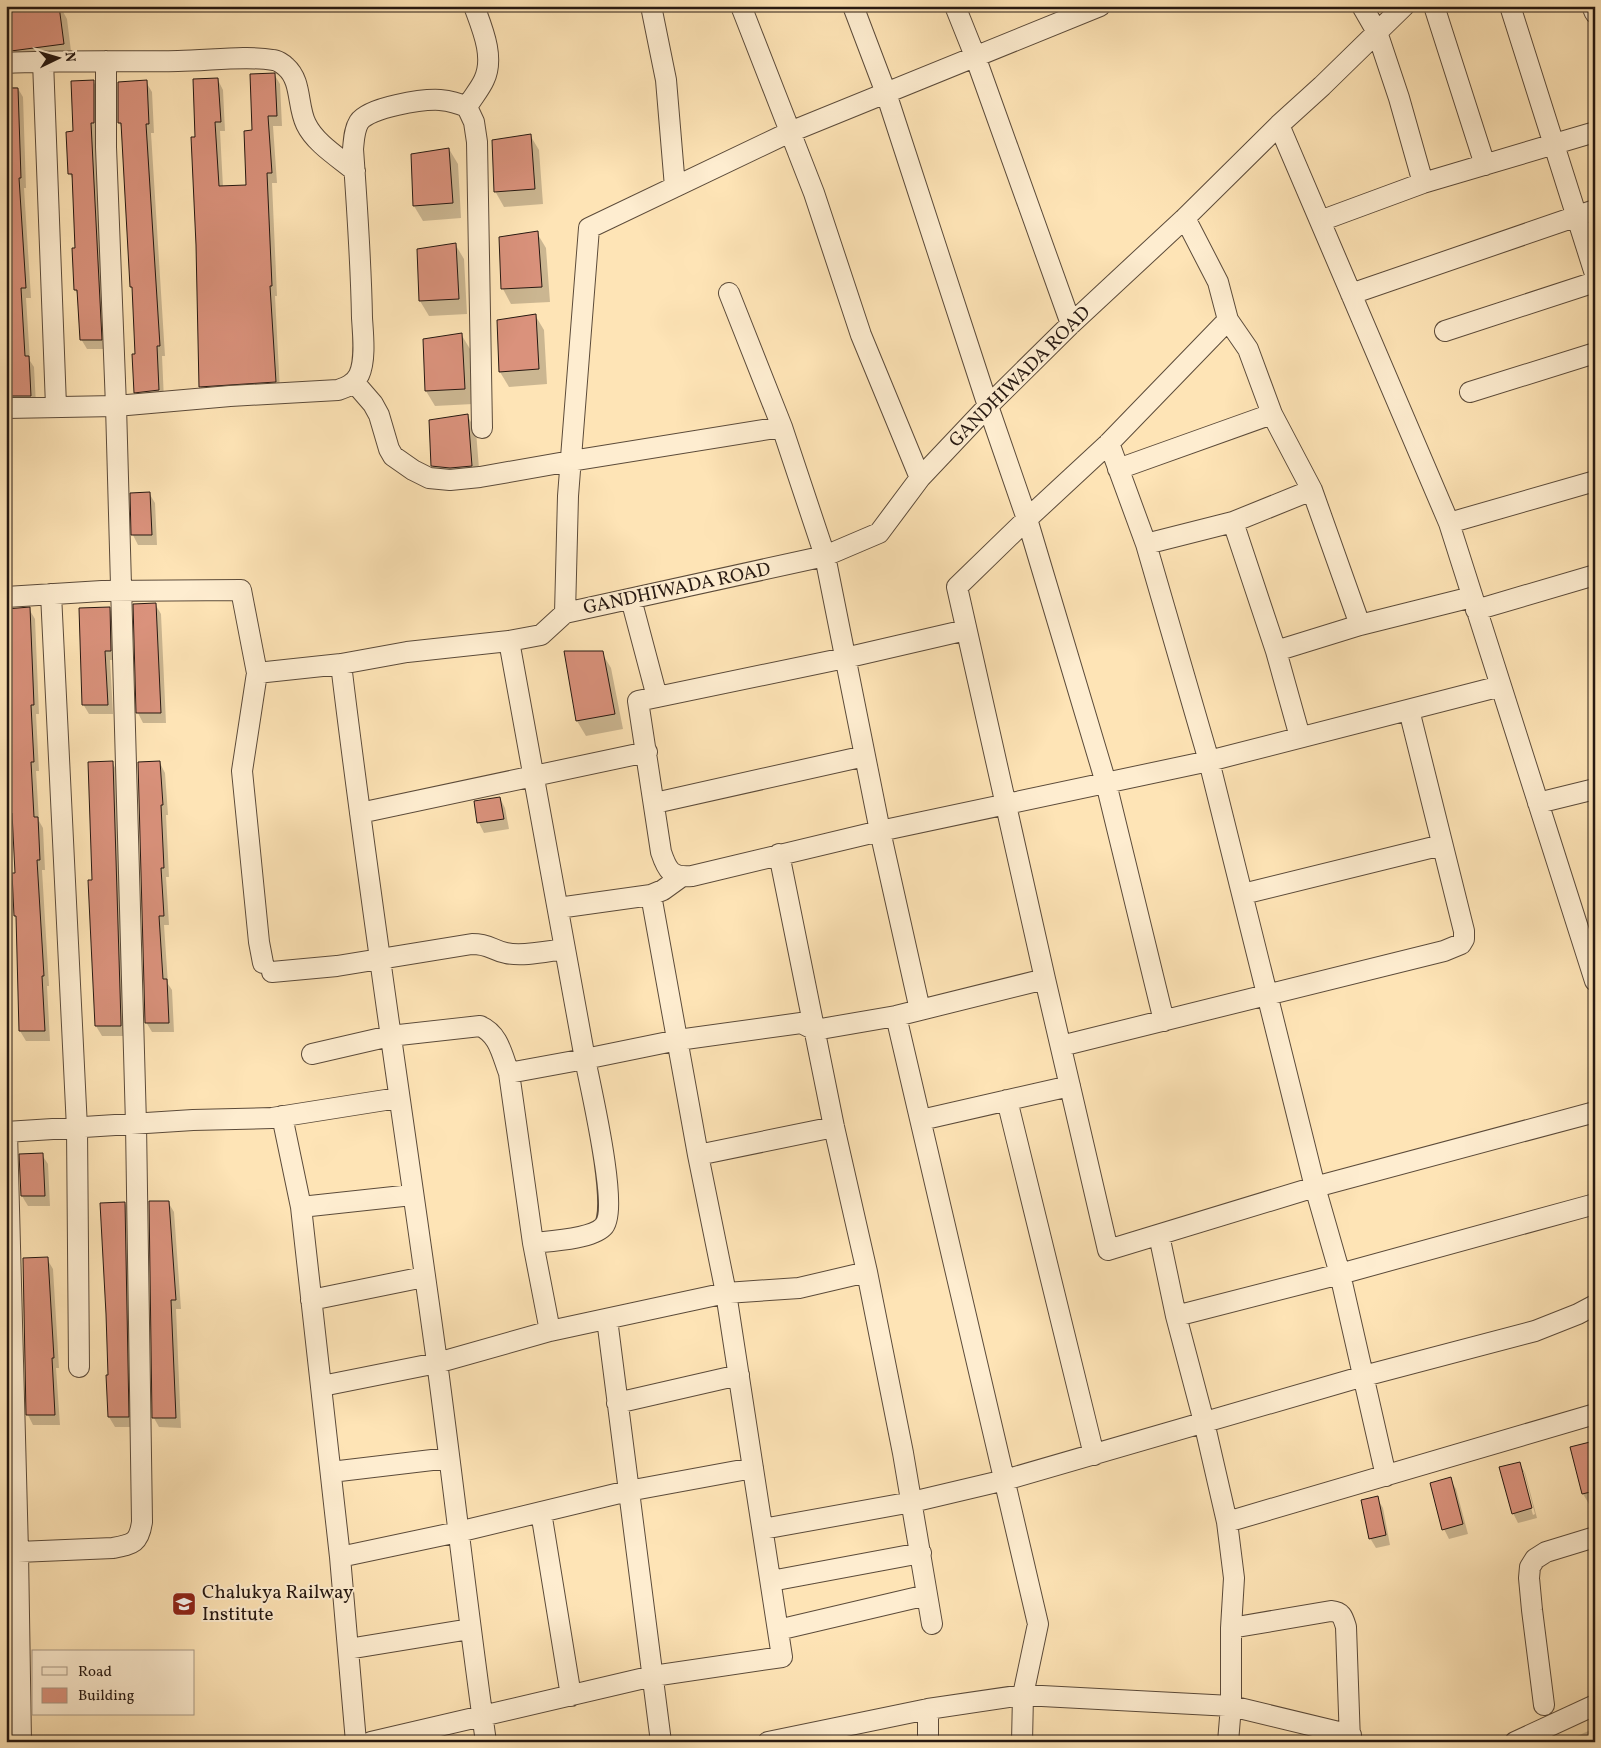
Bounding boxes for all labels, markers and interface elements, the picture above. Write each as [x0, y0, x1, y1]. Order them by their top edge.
north arrow [32, 32, 82, 82]
text: N [60, 51, 79, 63]
street label: GANDHIWADA ROAD [943, 300, 1097, 454]
street label: GANDHIWADA ROAD [581, 556, 773, 622]
place label: Chalukya Railway Institute [202, 1580, 353, 1628]
school or university icon: Chalukya Railway Institute [171, 1591, 197, 1617]
legend [32, 1650, 195, 1716]
text: Road [78, 1662, 112, 1683]
text: Building [78, 1686, 135, 1707]

